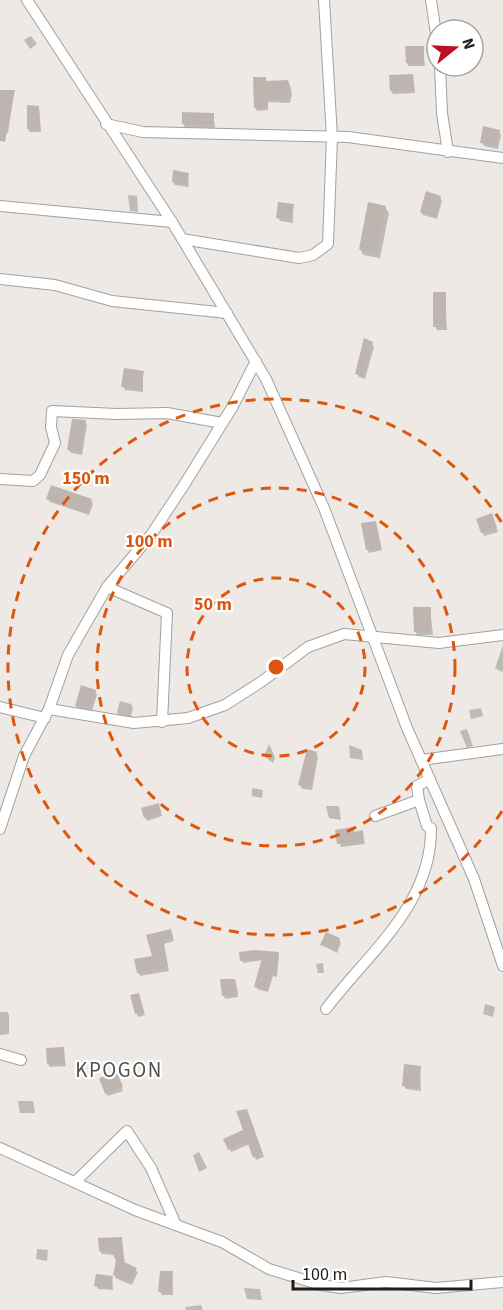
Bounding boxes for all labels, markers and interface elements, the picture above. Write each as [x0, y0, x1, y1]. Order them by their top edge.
north arrow [425, 18, 485, 78]
text: N [456, 35, 480, 52]
text: 150 m [62, 466, 110, 491]
text: 100 m [125, 529, 173, 554]
text: 50 m [194, 592, 232, 617]
centre of rings [266, 657, 286, 677]
district label: KPOGON [75, 1055, 163, 1085]
scale bar [293, 1253, 472, 1291]
text: 100 m [302, 1262, 347, 1287]

